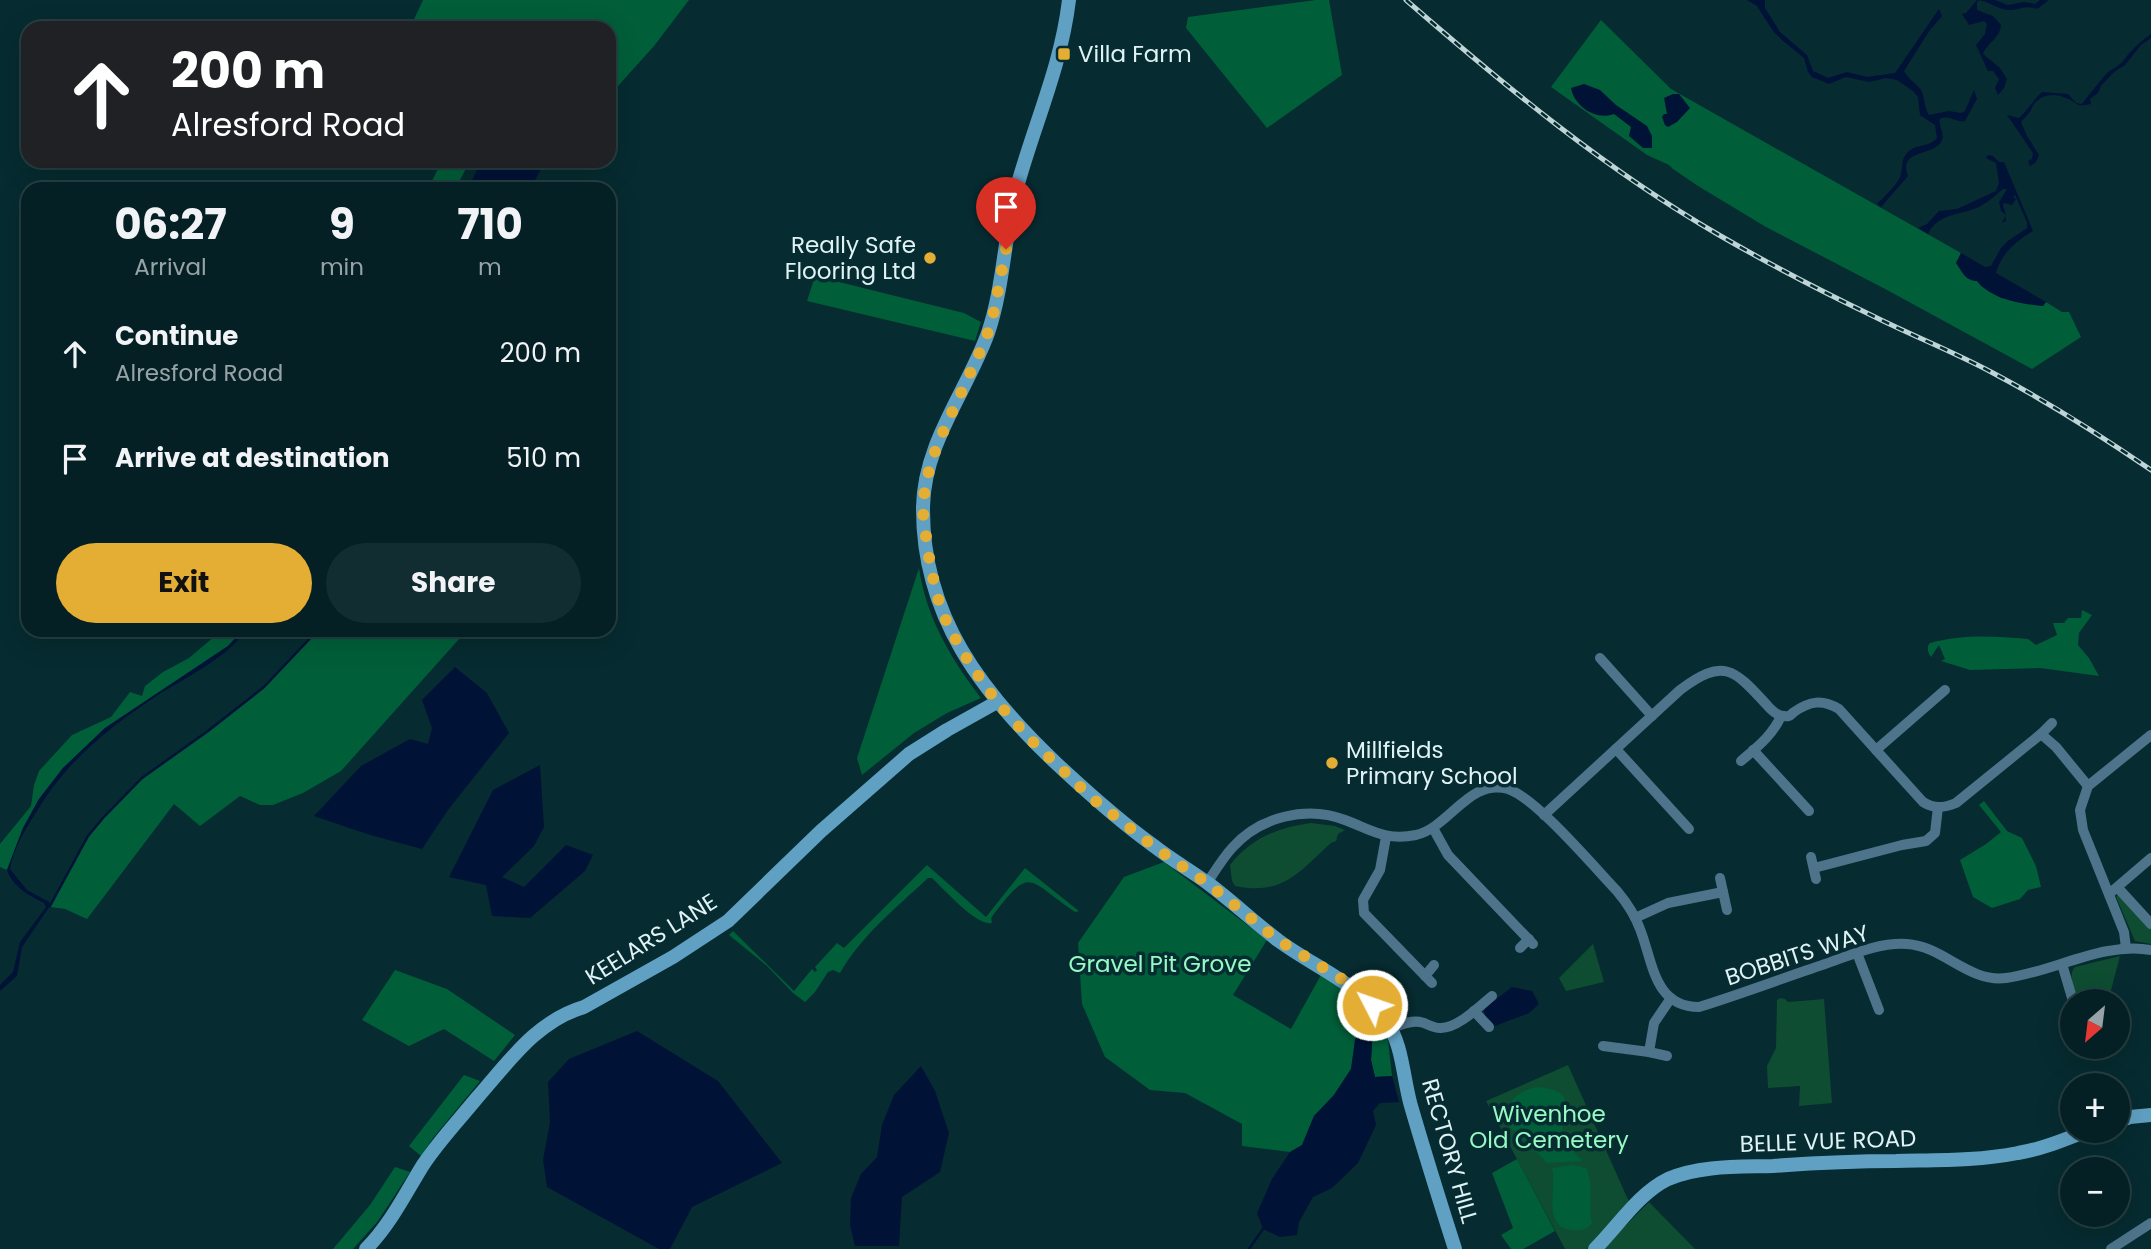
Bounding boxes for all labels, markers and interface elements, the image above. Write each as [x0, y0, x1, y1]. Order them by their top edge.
text: 200 m [171, 37, 325, 105]
place label: Villa Farm [1078, 38, 1192, 70]
marker: Villa Farm [1056, 46, 1072, 62]
icon: ahead [56, 49, 147, 140]
text: Alresford Road [171, 102, 405, 147]
pin [976, 177, 1036, 249]
icon: arrive [987, 188, 1025, 226]
text: 06:27 [114, 195, 227, 254]
text: 9 [329, 195, 355, 254]
text: 710 [457, 195, 523, 254]
place label: Really Safe Flooring Ltd [785, 229, 916, 287]
marker: Really Safe Flooring Ltd [922, 250, 938, 266]
text: Arrival [134, 251, 207, 283]
text: min [320, 251, 364, 283]
text: m [478, 251, 502, 283]
text: Continue [115, 318, 238, 354]
icon: ahead [56, 335, 94, 373]
text: 200 m [500, 335, 581, 371]
text: Alresford Road [115, 357, 283, 389]
icon: arrive [56, 440, 94, 478]
text: Arrive at destination [115, 440, 390, 476]
text: 510 m [506, 440, 581, 476]
button: Exit [56, 543, 312, 623]
button: Share [326, 543, 581, 623]
place label: Millfields Primary School [1346, 734, 1518, 792]
marker: Millfields Primary School [1324, 755, 1340, 771]
street label: KEELARS LANE [579, 886, 723, 992]
street label: BOBBITS WAY [1721, 917, 1873, 993]
park label: Gravel Pit Grove [1069, 948, 1251, 980]
position arrow [1335, 968, 1409, 1042]
north arrow [2060, 989, 2130, 1059]
map controls [2060, 989, 2130, 1227]
button: + [2060, 1073, 2130, 1143]
street label: RECTORY HILL [1414, 1075, 1486, 1227]
park label: Wivenhoe Old Cemetery [1469, 1098, 1629, 1156]
street label: BELLE VUE ROAD [1739, 1122, 1917, 1160]
button: − [2060, 1157, 2130, 1227]

